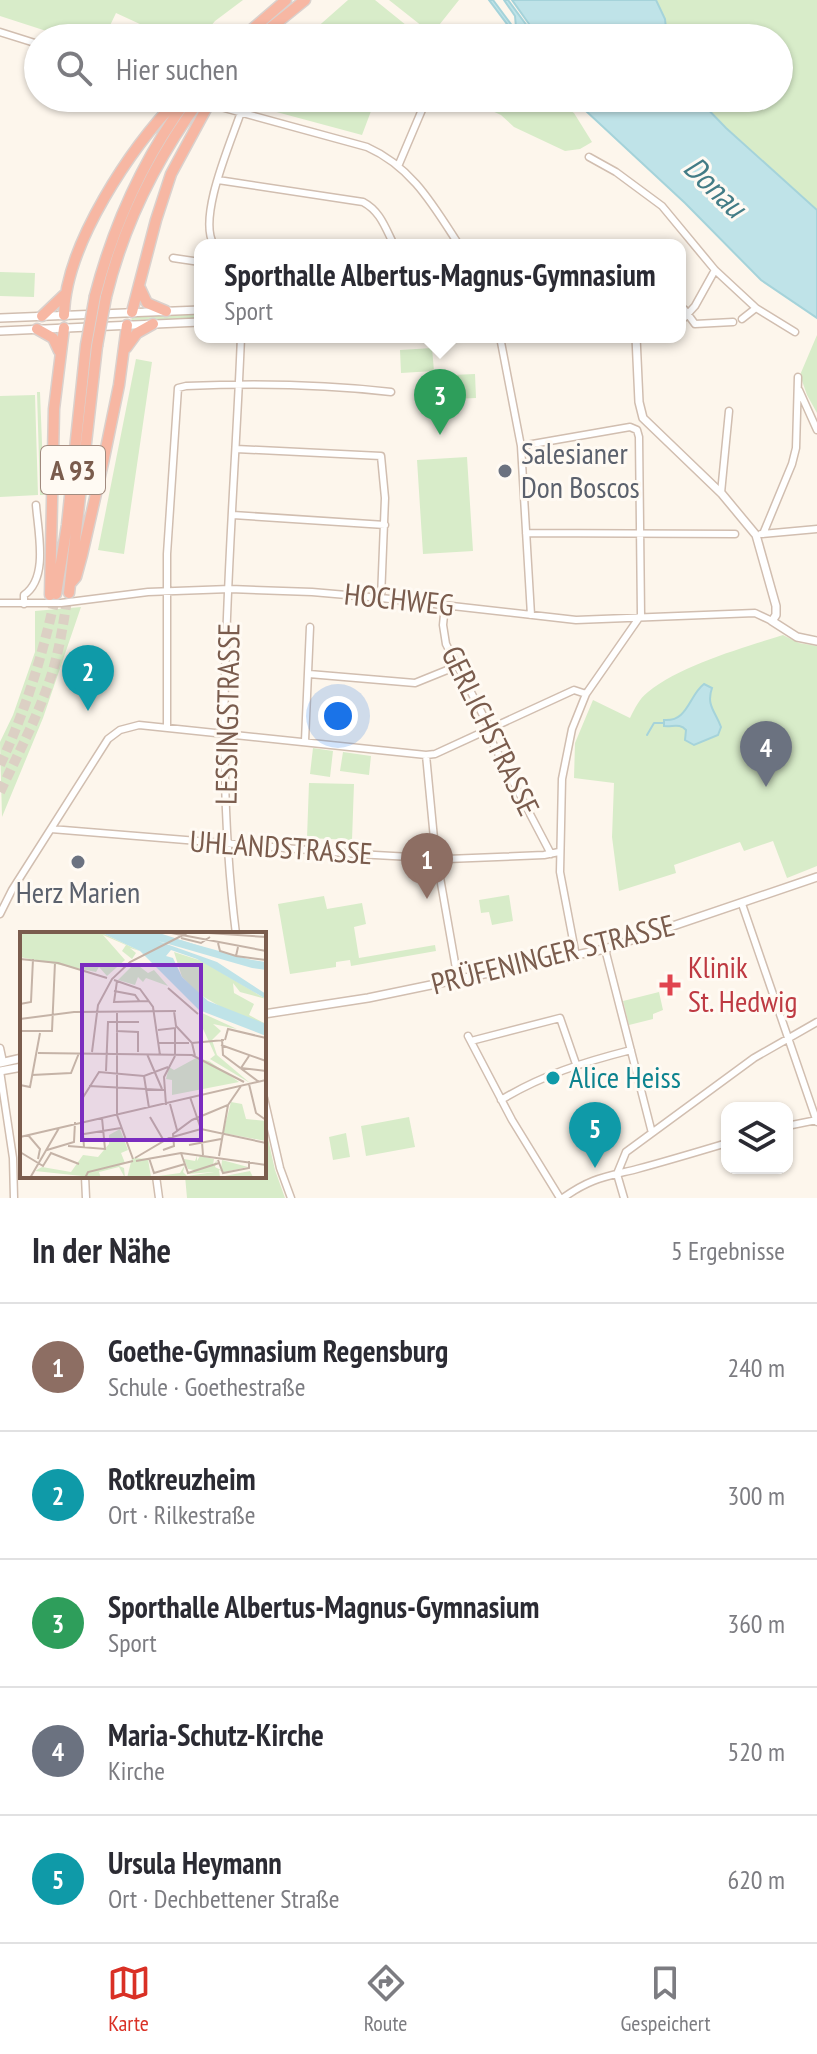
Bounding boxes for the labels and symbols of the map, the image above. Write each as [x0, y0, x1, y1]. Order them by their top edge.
water label: Donau [675, 146, 757, 228]
pin: 3 [414, 369, 466, 435]
place label: Salesianer Don Boscos [521, 433, 640, 506]
road number: A 93 [41, 446, 105, 494]
marker: Salesianer Don Boscos [496, 462, 514, 480]
street label: HOCHWEG [342, 573, 456, 624]
street label: LESSINGSTRASSE [205, 623, 248, 805]
street label: GERLICHSTRASSE [433, 639, 549, 822]
pin: 2 [62, 645, 114, 711]
your location [318, 696, 358, 736]
pin: 4 [740, 721, 792, 787]
street label: UHLANDSTRASSE [188, 821, 374, 872]
pin: 1 [401, 833, 453, 899]
marker: Herz Marien [69, 853, 87, 871]
place label: Herz Marien [16, 872, 140, 911]
street label: PRÜFENINGER STRASSE [427, 904, 678, 1003]
inset map [20, 932, 266, 1178]
place label: Klinik St. Hedwig [688, 947, 797, 1020]
marker: Klinik St. Hedwig [659, 974, 681, 996]
place label: Alice Heiss [569, 1057, 681, 1096]
marker: Alice Heiss [544, 1069, 562, 1087]
pin: 5 [569, 1102, 621, 1168]

